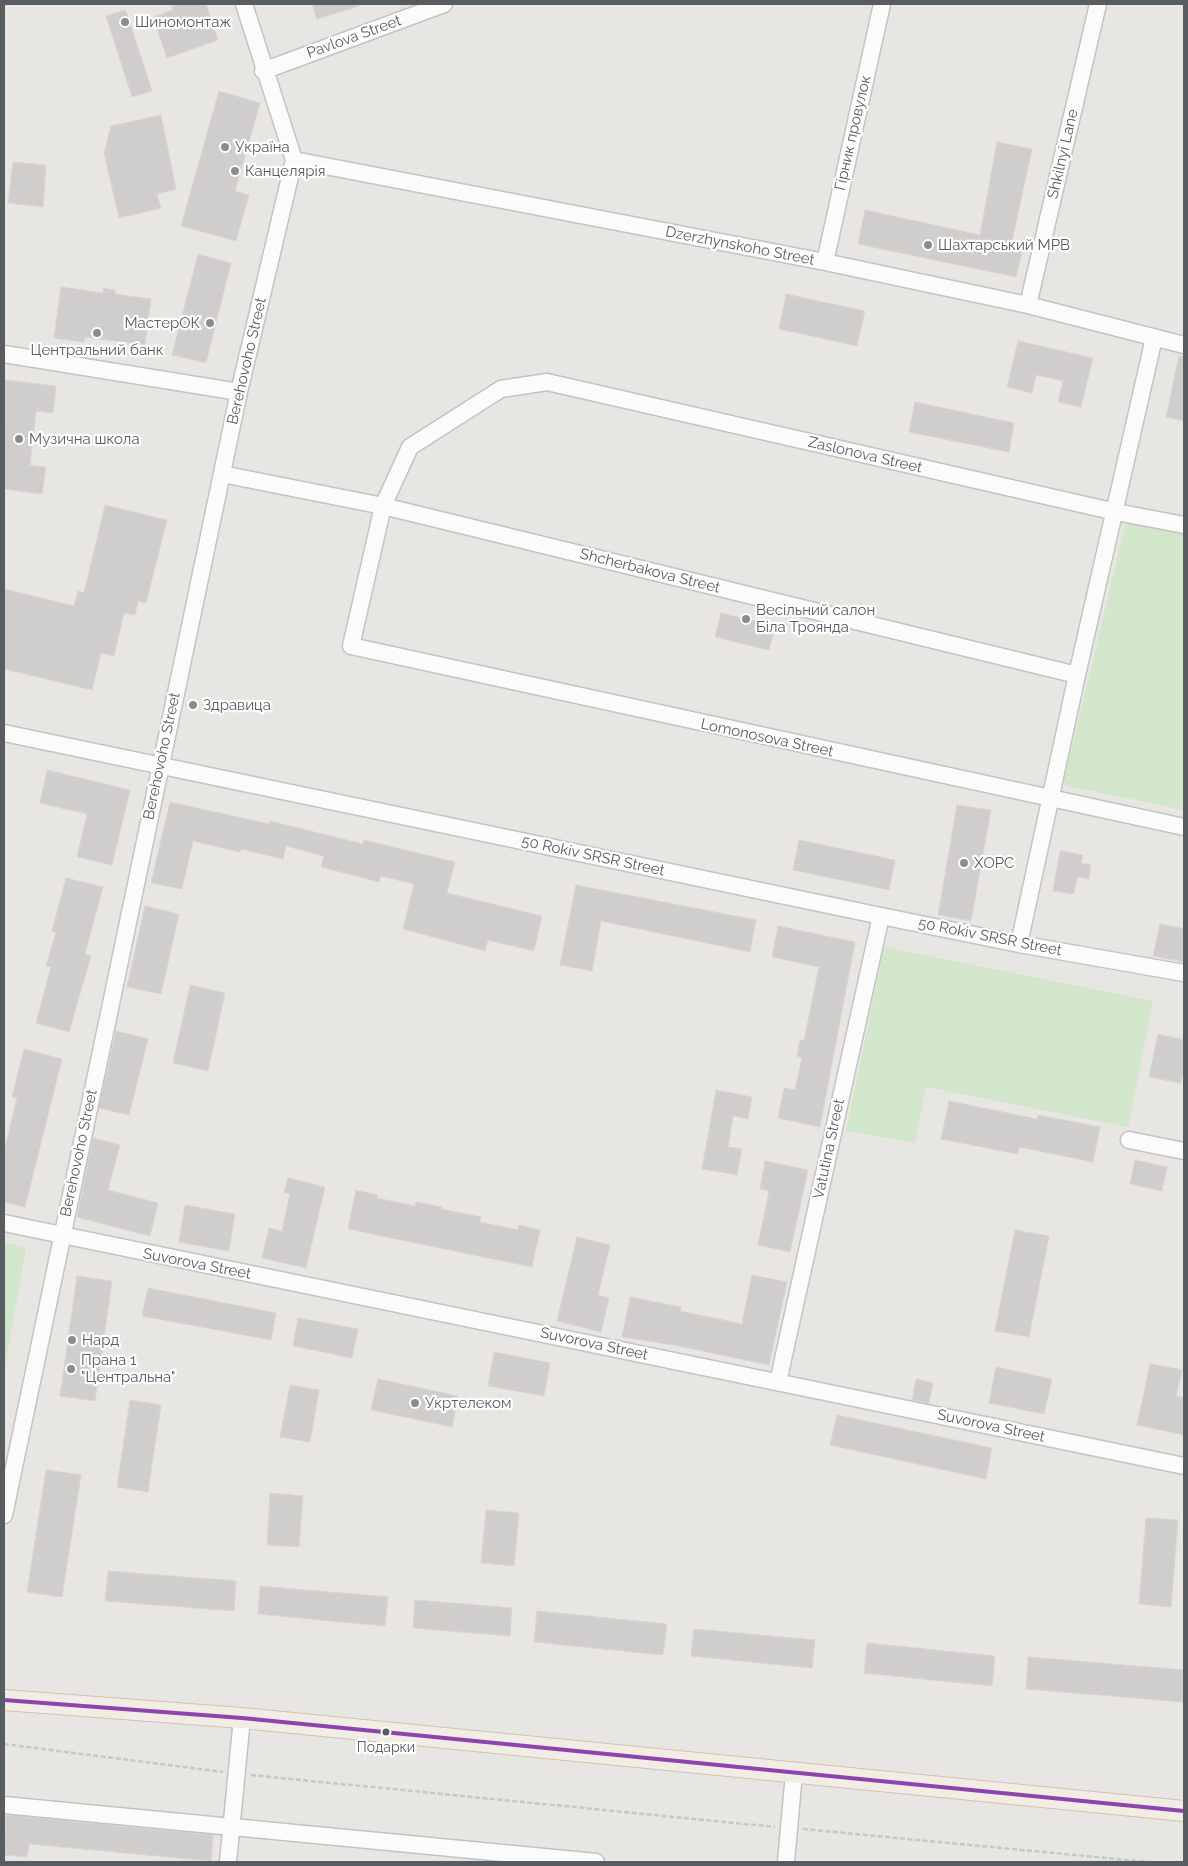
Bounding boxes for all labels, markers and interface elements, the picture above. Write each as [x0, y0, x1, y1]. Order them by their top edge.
street label: Pavlova Street [304, 12, 404, 62]
place label: Шиномонтаж [135, 13, 231, 31]
marker: Шиномонтаж [119, 16, 131, 28]
street label: Гірник провулок [831, 74, 875, 192]
street label: Shkilnyi Lane [1044, 107, 1082, 201]
place label: Україна [235, 138, 290, 156]
marker: Україна [219, 141, 231, 153]
place label: Канцелярія [245, 162, 326, 180]
marker: Канцелярія [229, 165, 241, 177]
street label: Dzerzhynskoho Street [664, 223, 816, 269]
place label: Шахтарський МРВ [938, 236, 1070, 254]
marker: Шахтарський МРВ [922, 239, 934, 251]
street label: Berehovoho Street [224, 296, 270, 426]
place label: МастерОК [125, 314, 200, 332]
marker: МастерОК [204, 317, 216, 329]
marker: Центральний банк [91, 327, 103, 339]
place label: Центральний банк [30, 341, 164, 359]
place label: Музична школа [29, 430, 140, 448]
marker: Музична школа [13, 433, 25, 445]
street label: Zaslonova Street [806, 433, 924, 477]
street label: Shcherbakova Street [578, 545, 722, 597]
place label: Весільний салон Біла Троянда [756, 601, 875, 636]
marker: Весільний салон Біла Троянда [740, 613, 752, 625]
street label: Berehovoho Street [140, 691, 184, 821]
place label: Здравица [203, 696, 271, 714]
marker: Здравица [187, 699, 199, 711]
street label: Lomonosova Street [699, 715, 835, 761]
street label: 50 Rokiv SRSR Street [520, 832, 666, 880]
place label: ХОРС [974, 854, 1014, 872]
marker: ХОРС [958, 857, 970, 869]
street label: 50 Rokiv SRSR Street [917, 914, 1063, 960]
street label: Berehovoho Street [57, 1088, 101, 1218]
street label: Vatutina Street [810, 1097, 848, 1201]
street label: Suvorova Street [141, 1245, 253, 1283]
street label: Suvorova Street [538, 1324, 650, 1364]
place label: Нард [82, 1331, 119, 1349]
marker: Нард [66, 1334, 78, 1346]
place label: Прана 1 "Центральна" [81, 1351, 175, 1386]
marker: Прана 1 "Центральна" [65, 1363, 77, 1375]
place label: Укртелеком [425, 1394, 511, 1412]
marker: Укртелеком [409, 1397, 421, 1409]
street label: Suvorova Street [935, 1406, 1047, 1446]
marker: Подарки [381, 1727, 391, 1737]
place label: Подарки [357, 1740, 415, 1756]

